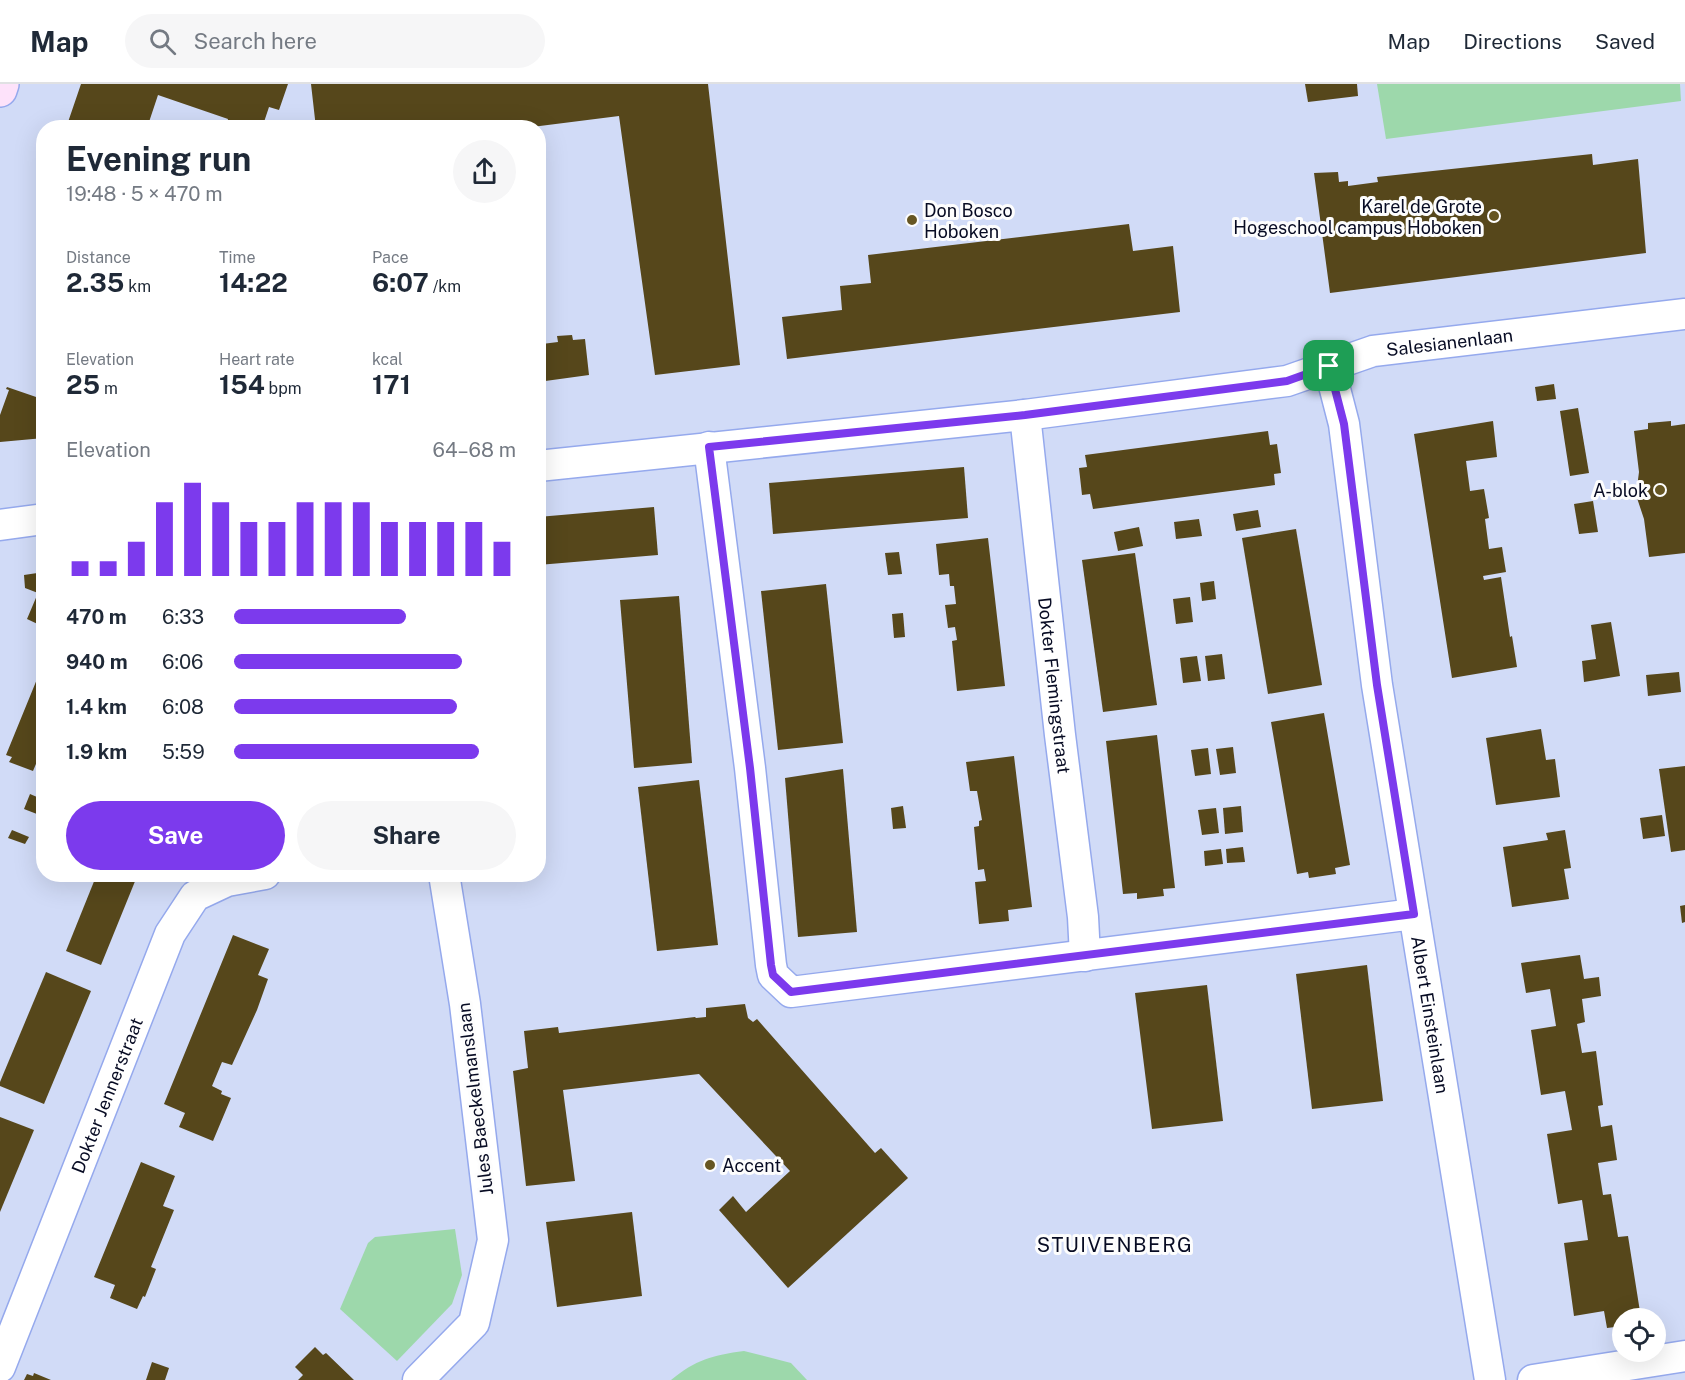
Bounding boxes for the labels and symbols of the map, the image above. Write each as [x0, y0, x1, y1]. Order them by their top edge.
place label: Karel de Grote Hogeschool campus Hoboken [1233, 196, 1482, 238]
place label: Don Bosco Hoboken [924, 200, 1013, 242]
marker: Karel de Grote Hogeschool campus Hoboken [1487, 209, 1501, 223]
marker: Don Bosco Hoboken [905, 213, 919, 227]
street label: Salesianenlaan [1385, 324, 1514, 360]
pin [1303, 340, 1354, 391]
place label: A-blok [1593, 480, 1648, 501]
marker: A-blok [1653, 483, 1667, 497]
street label: Dokter Flemingstraat [1034, 596, 1075, 775]
street label: Albert Einsteinlaan [1407, 934, 1454, 1095]
street label: Jules Baeckelmanslaan [453, 1002, 497, 1196]
street label: Dokter Jennerstraat [67, 1014, 147, 1176]
place label: Accent [722, 1155, 781, 1176]
marker: Accent [703, 1158, 717, 1172]
district label: STUIVENBERG [1037, 1233, 1193, 1257]

